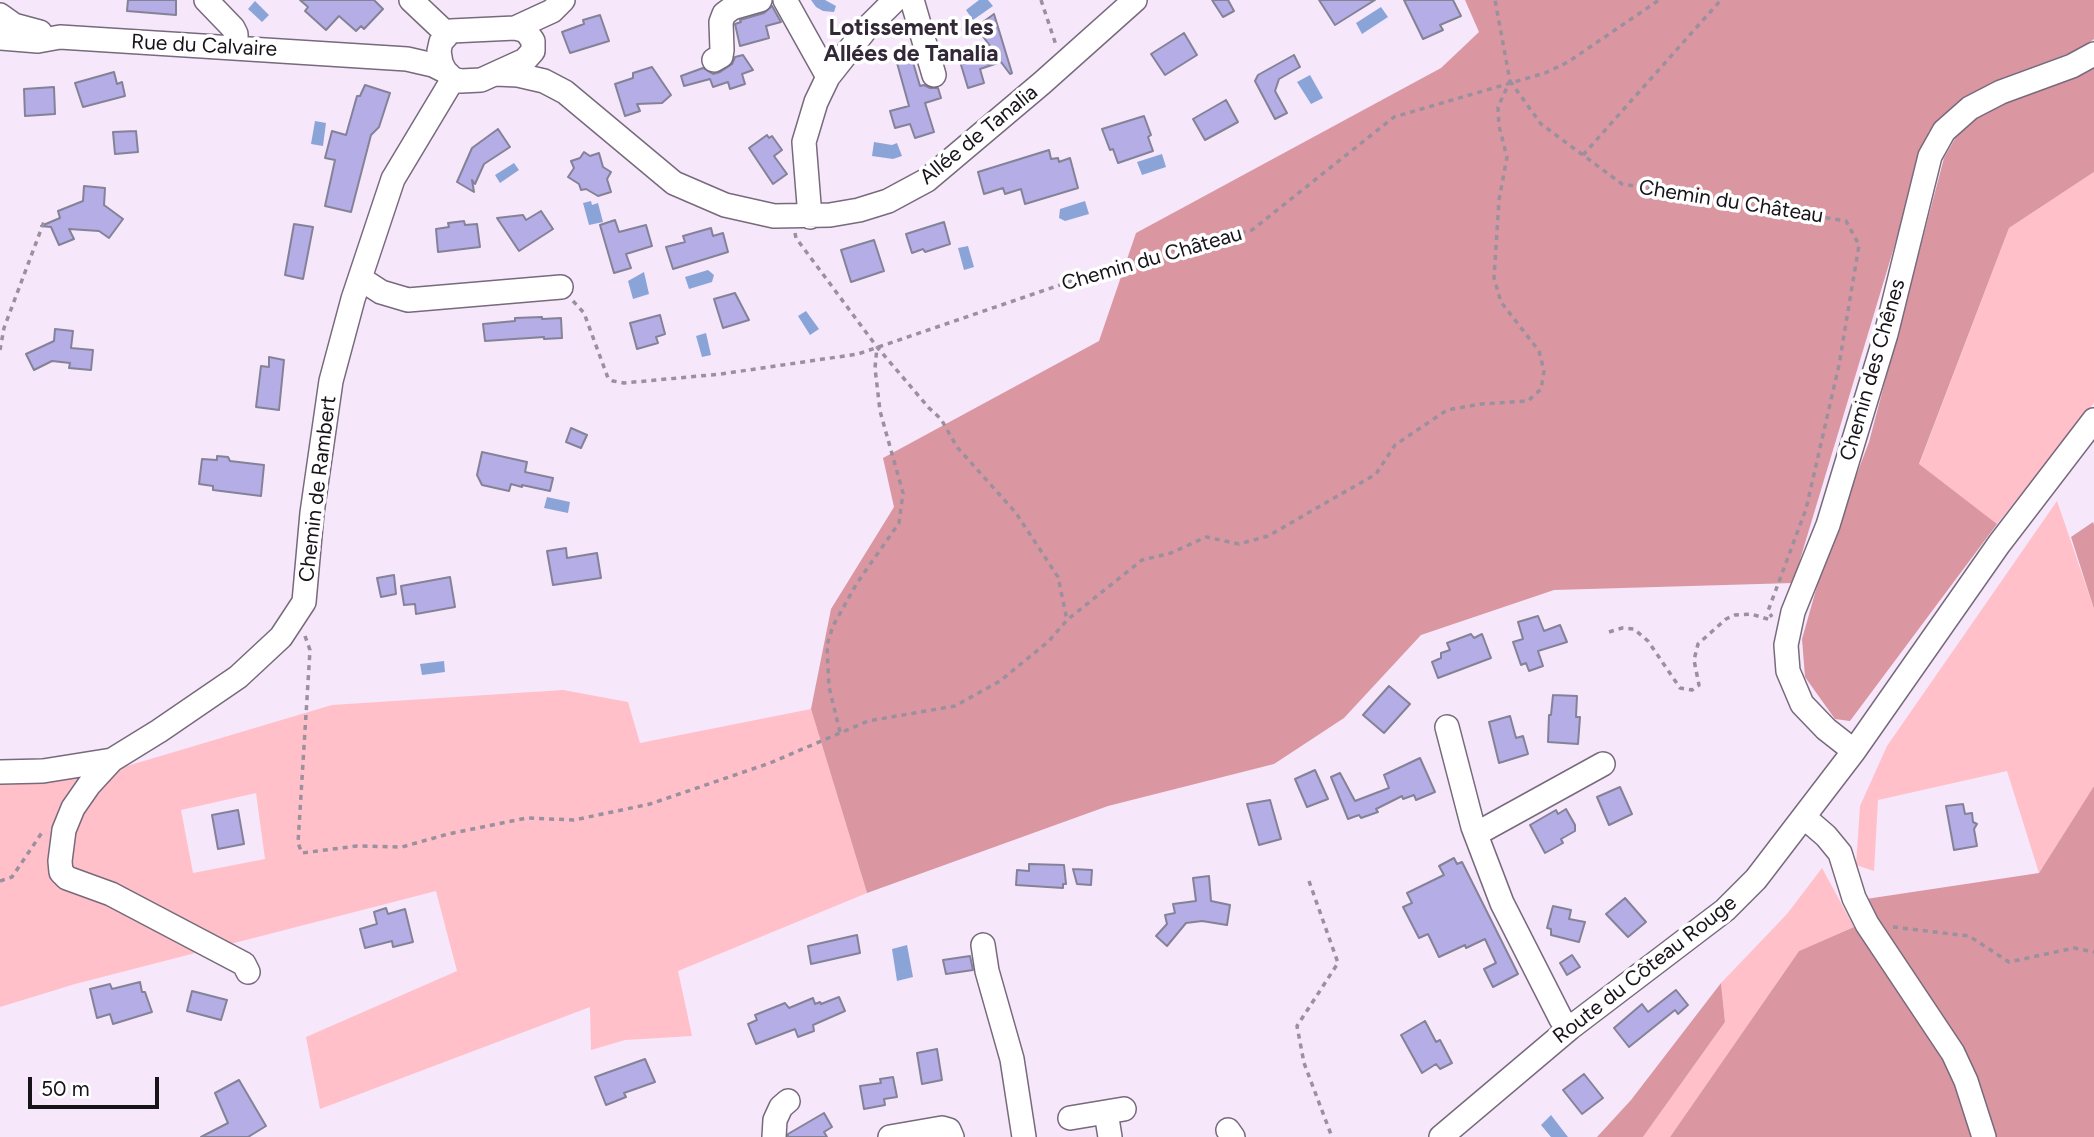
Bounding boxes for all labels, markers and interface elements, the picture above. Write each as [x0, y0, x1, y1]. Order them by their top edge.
district label: Lotissement les Allées de Tanalia [824, 14, 998, 68]
street label: Rue du Calvaire [130, 30, 278, 62]
street label: Allée de Tanalia [915, 80, 1043, 190]
street label: Chemin du Château [1637, 175, 1825, 229]
street label: Chemin du Château [1059, 221, 1245, 297]
street label: Chemin des Chênes [1835, 276, 1911, 464]
street label: Chemin de Rambert [294, 394, 342, 584]
street label: Route du Côteau Rouge [1548, 891, 1742, 1049]
scale bar [32, 1064, 163, 1108]
text: 50 m [41, 1076, 90, 1101]

